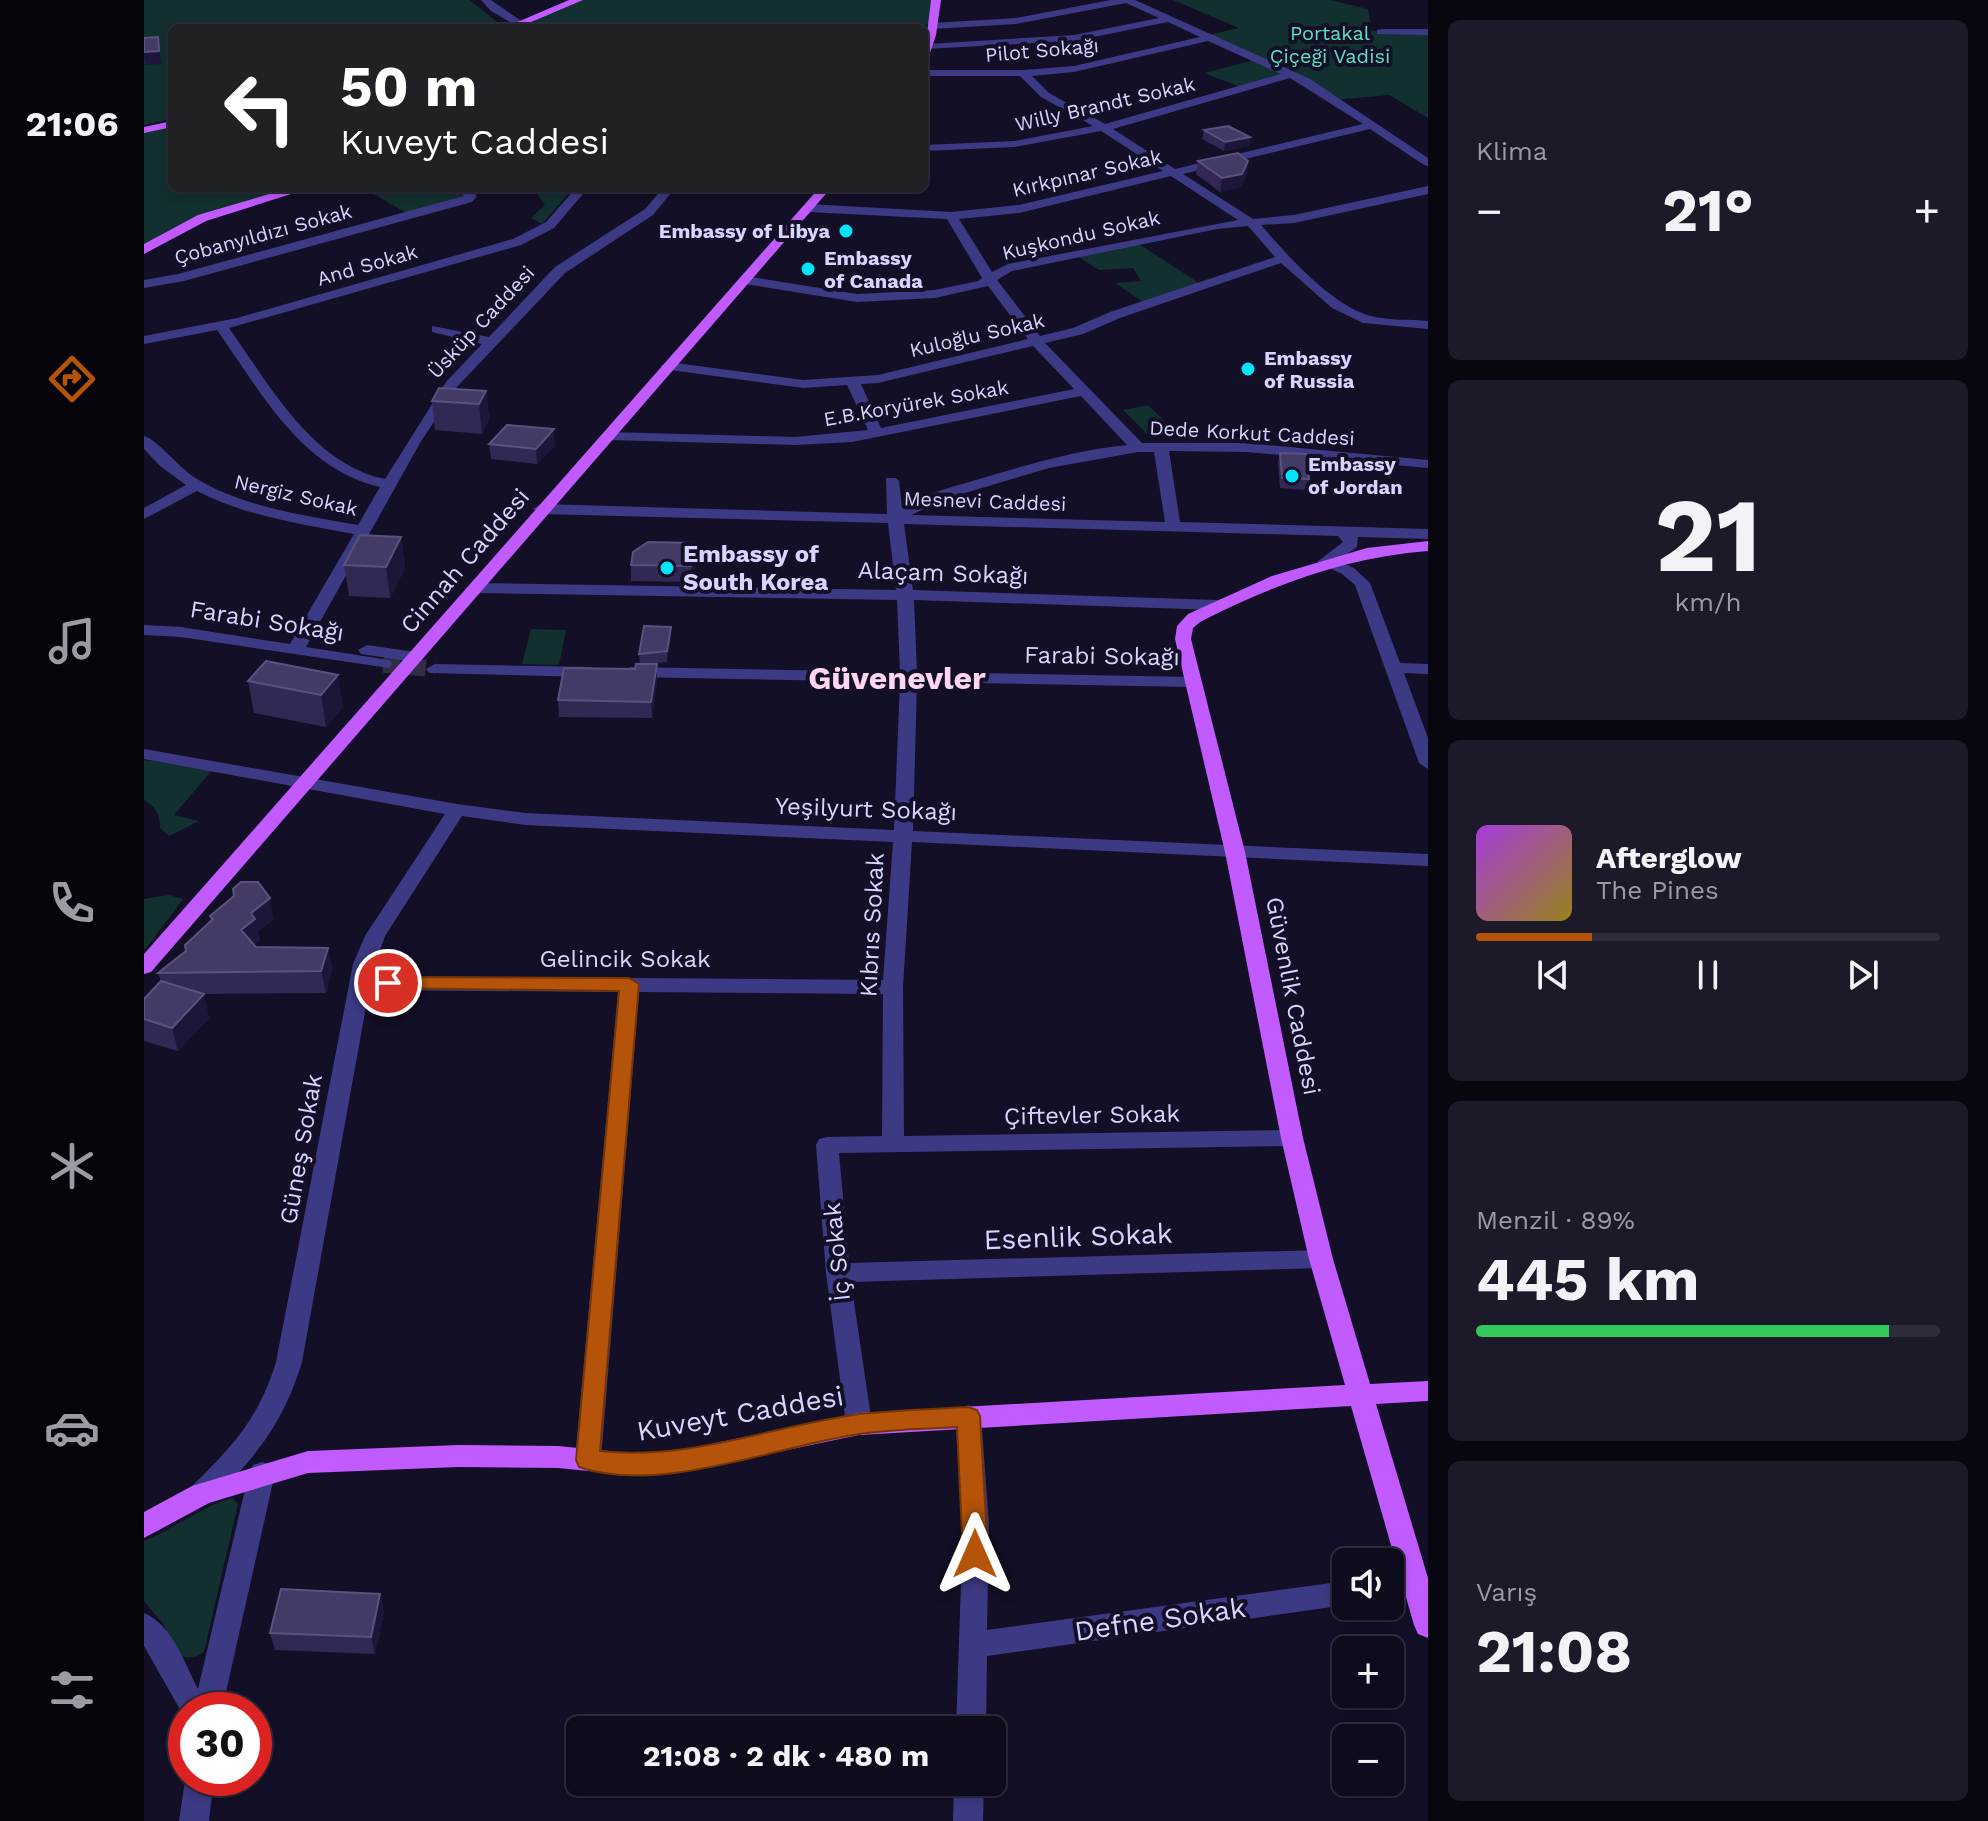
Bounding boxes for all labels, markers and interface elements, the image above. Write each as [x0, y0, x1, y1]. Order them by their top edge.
park label: Portakal Çiçeği Vadisi [1270, 21, 1390, 68]
street label: Pilot Sokağı [984, 33, 1100, 67]
text: 50 m [340, 54, 477, 120]
icon: left [208, 56, 312, 160]
street label: Willy Brandt Sokak [1013, 72, 1197, 136]
text: 21:06 [25, 103, 119, 145]
text: Kuveyt Caddesi [340, 121, 609, 163]
text: Klima [1476, 136, 1547, 166]
street label: Kırkpınar Sokak [1010, 144, 1164, 202]
text: 21° [1662, 175, 1754, 246]
text: − [1476, 185, 1503, 237]
text: + [1913, 185, 1940, 237]
street label: Çobanyıldızı Sokak [172, 199, 354, 269]
street label: Kuşkondu Sokak [1000, 205, 1162, 265]
place label: Embassy of Libya [659, 219, 830, 243]
marker: Embassy of Libya [837, 222, 855, 240]
street label: And Sokak [314, 239, 420, 291]
place label: Embassy of Canada [824, 246, 923, 293]
marker: Embassy of Canada [799, 260, 817, 278]
street label: Üsküp Caddesi [423, 261, 539, 383]
street label: Kuloğlu Sokak [907, 308, 1047, 362]
place label: Embassy of Russia [1264, 346, 1355, 393]
icon: directions [44, 351, 100, 407]
marker: Embassy of Russia [1239, 360, 1257, 378]
street label: E.B.Koryürek Sokak [822, 375, 1010, 431]
street label: Dede Korkut Caddesi [1149, 416, 1355, 450]
place label: Embassy of Jordan [1308, 452, 1403, 499]
marker: Embassy of Jordan [1283, 467, 1301, 485]
street label: Nergiz Sokak [232, 469, 360, 521]
text: 21 [1655, 474, 1761, 596]
street label: Cinnah Caddesi [395, 483, 535, 639]
street label: Mesnevi Caddesi [903, 486, 1067, 516]
place label: Embassy of South Korea [683, 540, 828, 596]
street label: Alaçam Sokağı [857, 556, 1029, 590]
marker: Embassy of South Korea [658, 559, 676, 577]
text: km/h [1675, 587, 1741, 617]
street label: Farabi Sokağı [188, 595, 346, 647]
icon: music [44, 613, 100, 669]
street label: Farabi Sokağı [1024, 641, 1180, 671]
district label: Güvenevler [808, 659, 986, 697]
street label: Yeşilyurt Sokağı [775, 792, 957, 826]
text: Afterglow [1596, 840, 1742, 875]
street label: Kıbrıs Sokak [854, 852, 890, 998]
icon: phone [44, 875, 100, 931]
text: The Pines [1596, 875, 1719, 905]
street label: Güvenlik Caddesi [1260, 894, 1326, 1098]
street label: Gelincik Sokak [539, 945, 711, 973]
pin [354, 949, 422, 1017]
icon: previous [1531, 953, 1575, 997]
icon: pause [1686, 953, 1730, 997]
icon: next [1841, 953, 1885, 997]
icon: arrive [366, 961, 410, 1005]
street label: Güneş Sokak [274, 1071, 328, 1226]
street label: Çiftevler Sokak [1004, 1099, 1181, 1131]
icon: climate [44, 1138, 100, 1194]
street label: İç Sokak [818, 1201, 856, 1303]
text: Menzil · 89% [1476, 1205, 1635, 1235]
street label: Esenlik Sokak [983, 1217, 1173, 1256]
text: 445 km [1476, 1244, 1699, 1315]
street label: Kuveyt Caddesi [634, 1379, 846, 1448]
icon: car [44, 1400, 100, 1456]
position arrow [933, 1512, 1017, 1596]
map controls [1332, 1548, 1404, 1796]
button: sound [1332, 1548, 1404, 1620]
text: Varış [1476, 1577, 1537, 1607]
street label: Defne Sokak [1072, 1591, 1248, 1648]
text: 21:08 [1476, 1616, 1632, 1687]
button: + [1332, 1636, 1404, 1708]
icon: filters [44, 1662, 100, 1718]
speed limit sign: 30 [168, 1692, 272, 1796]
button: − [1332, 1724, 1404, 1796]
text: 21:08 · 2 dk · 480 m [643, 1738, 929, 1773]

